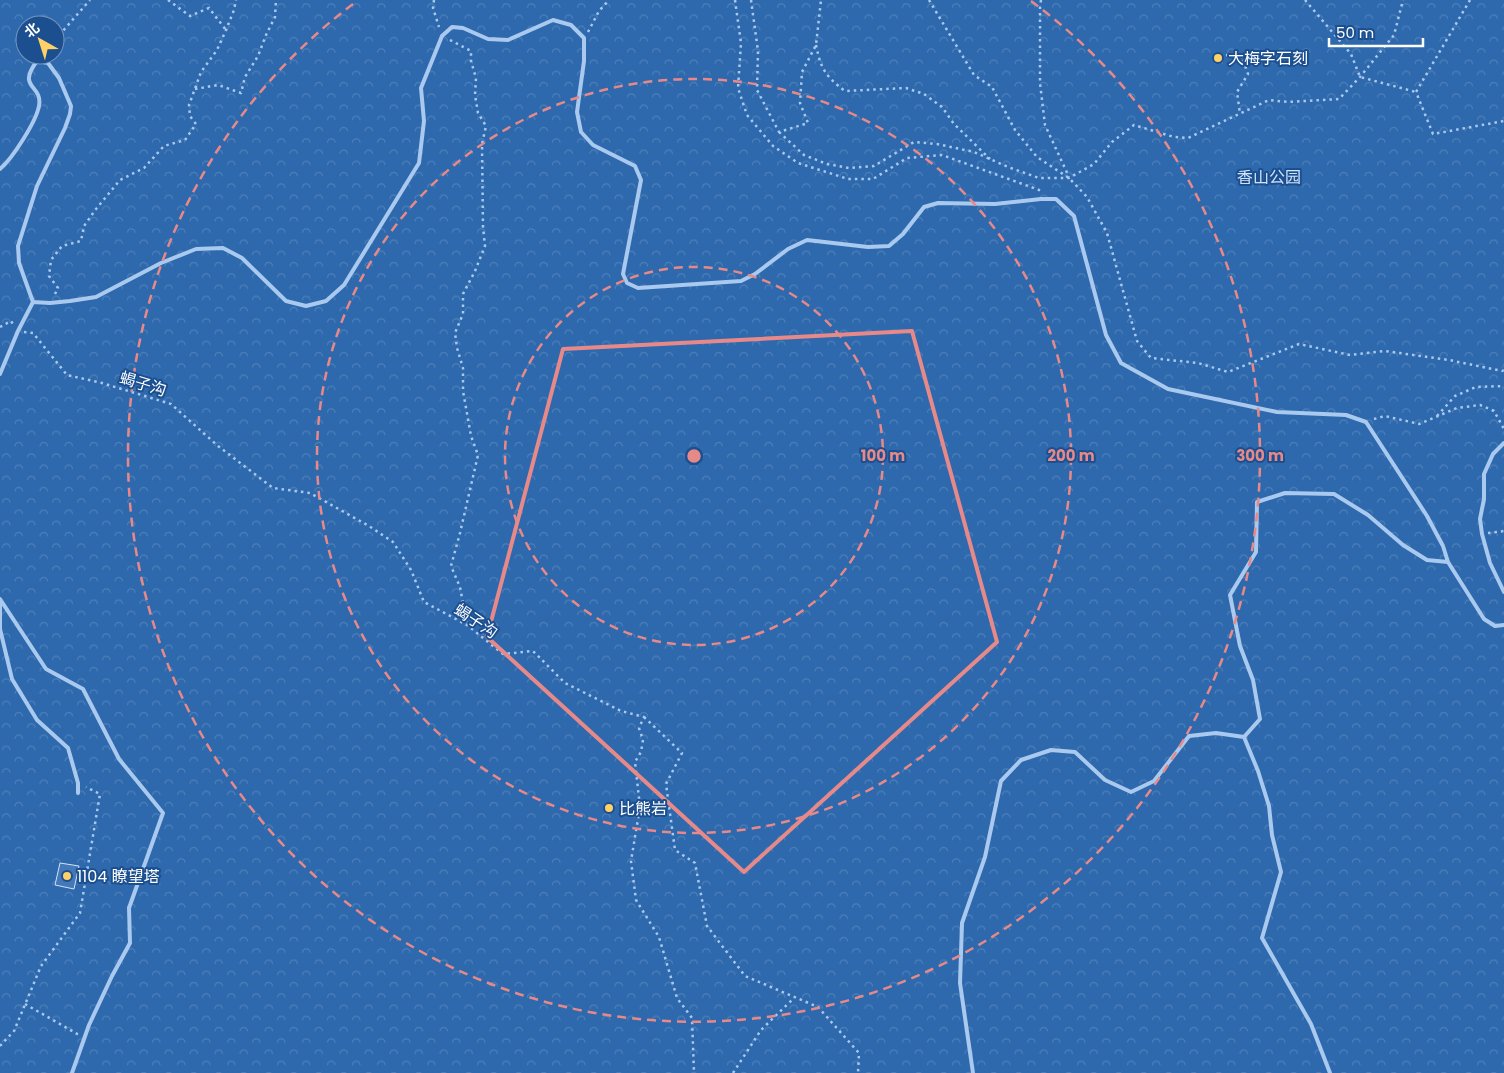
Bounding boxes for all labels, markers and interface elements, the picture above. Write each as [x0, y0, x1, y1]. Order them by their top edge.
north arrow [15, 15, 65, 65]
scale bar [1329, 15, 1423, 47]
text: 北 [20, 18, 44, 42]
text: 50 m [1336, 22, 1374, 43]
place label: 大梅字石刻 [1228, 47, 1308, 70]
marker: 大梅字石刻 [1212, 52, 1224, 64]
park label: 香山公园 [1237, 166, 1301, 189]
street label: 蝎子沟 [117, 366, 169, 402]
text: 100 m [861, 445, 905, 466]
text: 200 m [1047, 445, 1095, 466]
text: 300 m [1236, 445, 1284, 466]
centre of rings [685, 447, 703, 465]
street label: 蝎子沟 [450, 598, 502, 644]
place label: 比熊岩 [619, 797, 667, 820]
marker: 比熊岩 [603, 802, 615, 814]
place label: 1104 瞭望塔 [77, 865, 160, 888]
marker: 1104 瞭望塔 [61, 870, 73, 882]

